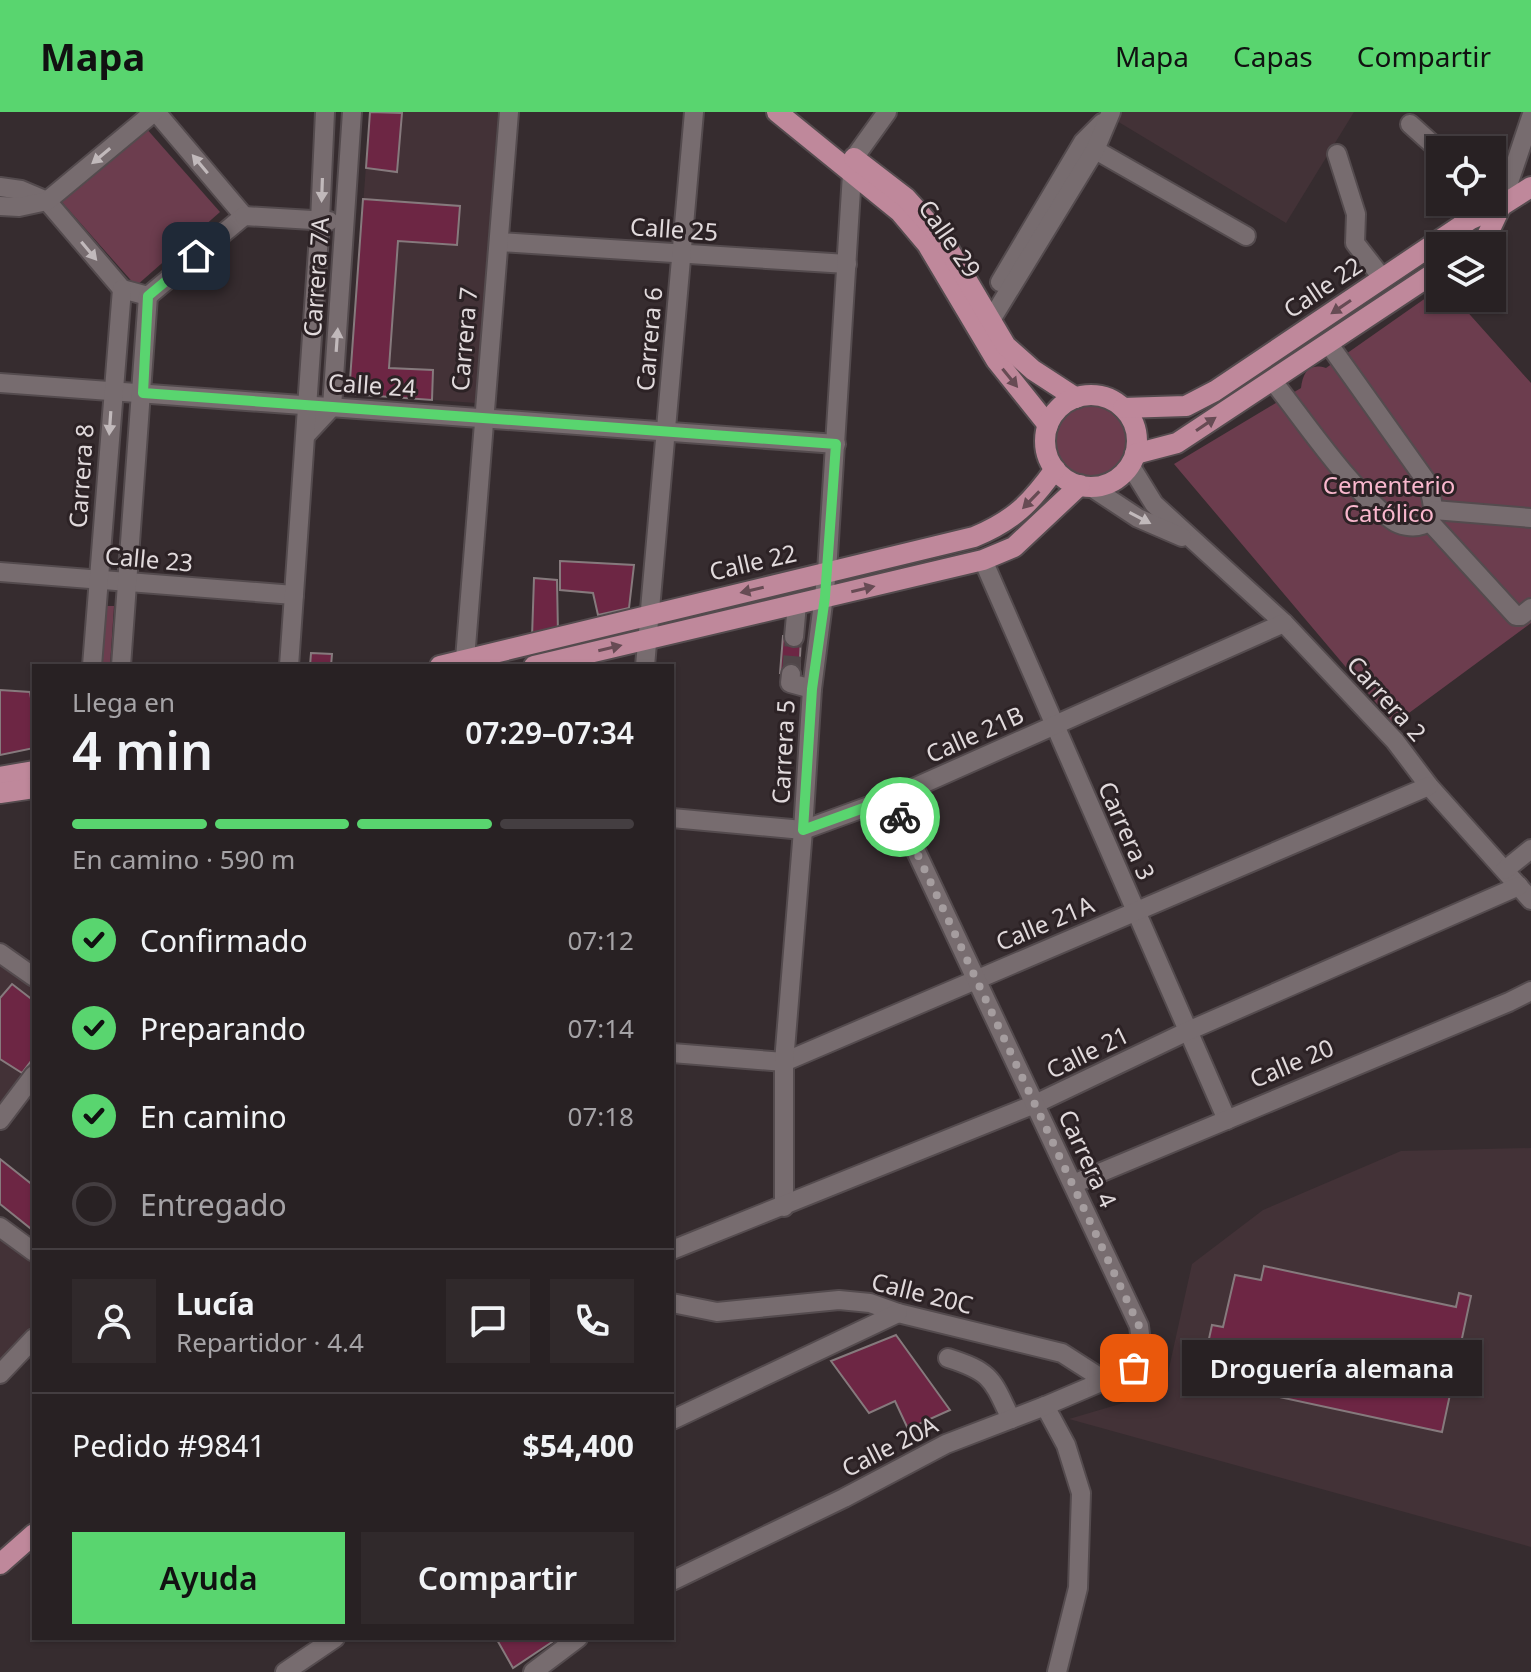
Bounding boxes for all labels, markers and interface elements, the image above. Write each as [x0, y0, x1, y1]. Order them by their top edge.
text: Mapa [40, 30, 145, 82]
text: Mapa [1115, 37, 1189, 75]
text: Capas [1233, 37, 1313, 75]
text: Compartir [1357, 37, 1491, 75]
map controls [1426, 136, 1506, 312]
button: locate [1426, 136, 1506, 216]
one-way arrow [91, 147, 111, 164]
one-way arrow [192, 154, 209, 174]
one-way arrow [315, 178, 328, 203]
street label: Calle 29 [911, 193, 989, 284]
street label: Calle 25 [629, 209, 719, 248]
street label: Carrera 7A [295, 215, 336, 338]
pin [162, 222, 230, 290]
button: layers [1426, 232, 1506, 312]
icon: home [174, 234, 218, 278]
one-way arrow [80, 240, 97, 260]
street label: Calle 22 [1276, 248, 1368, 325]
street label: Carrera 7 [443, 285, 484, 392]
street label: Carrera 6 [628, 285, 669, 392]
one-way arrow [1330, 300, 1352, 314]
one-way arrow [331, 327, 344, 352]
street label: Calle 24 [327, 365, 418, 404]
one-way arrow [1001, 368, 1018, 388]
one-way arrow [103, 411, 116, 436]
one-way arrow [1195, 417, 1216, 432]
street label: Carrera 8 [60, 423, 101, 529]
park label: Cementerio Católico [1323, 468, 1455, 529]
one-way arrow [1022, 490, 1040, 509]
one-way arrow [1129, 510, 1151, 524]
street label: Calle 22 [706, 536, 799, 588]
street label: Calle 23 [104, 538, 195, 579]
one-way arrow [851, 582, 876, 594]
one-way arrow [739, 585, 764, 597]
one-way arrow [597, 641, 622, 654]
street label: Carrera 2 [1340, 648, 1434, 748]
text: Llega en [72, 684, 175, 720]
street label: Calle 21B [920, 697, 1029, 770]
street label: Carrera 5 [763, 699, 802, 805]
text: 07:29–07:34 [465, 712, 634, 753]
text: 4 min [72, 714, 213, 785]
street label: Carrera 3 [1091, 776, 1164, 885]
courier [860, 777, 940, 857]
icon: bike [878, 795, 922, 839]
text: En camino · 590 m [72, 841, 295, 877]
street label: Calle 21A [990, 887, 1099, 958]
icon: check [72, 918, 116, 962]
text: Confirmado [140, 920, 308, 961]
text: 07:12 [568, 922, 634, 958]
icon: check [72, 1006, 116, 1050]
text: Preparando [140, 1008, 306, 1049]
text: 07:14 [568, 1010, 634, 1046]
street label: Calle 21 [1040, 1017, 1134, 1086]
street label: Calle 20 [1244, 1030, 1338, 1095]
icon: check [72, 1094, 116, 1138]
text: En camino [140, 1096, 287, 1137]
text: 07:18 [568, 1098, 634, 1134]
street label: Carrera 4 [1051, 1104, 1125, 1213]
text: Entregado [140, 1184, 287, 1225]
street label: Calle 20C [868, 1264, 977, 1321]
button: person [72, 1279, 156, 1363]
button: chat [446, 1279, 530, 1363]
button: phone [550, 1279, 634, 1363]
text: Lucía [176, 1283, 255, 1324]
text: Repartidor · 4.4 [176, 1324, 364, 1360]
pin [1100, 1334, 1168, 1402]
callout: Droguería alemana [1182, 1340, 1482, 1396]
icon: bag [1112, 1346, 1156, 1390]
text: Droguería alemana [1210, 1350, 1454, 1386]
street label: Calle 20A [836, 1407, 944, 1484]
text: Pedido #9841 [72, 1425, 266, 1466]
text: $54,400 [522, 1425, 634, 1466]
button: Ayuda [72, 1532, 345, 1624]
button: Compartir [361, 1532, 634, 1624]

